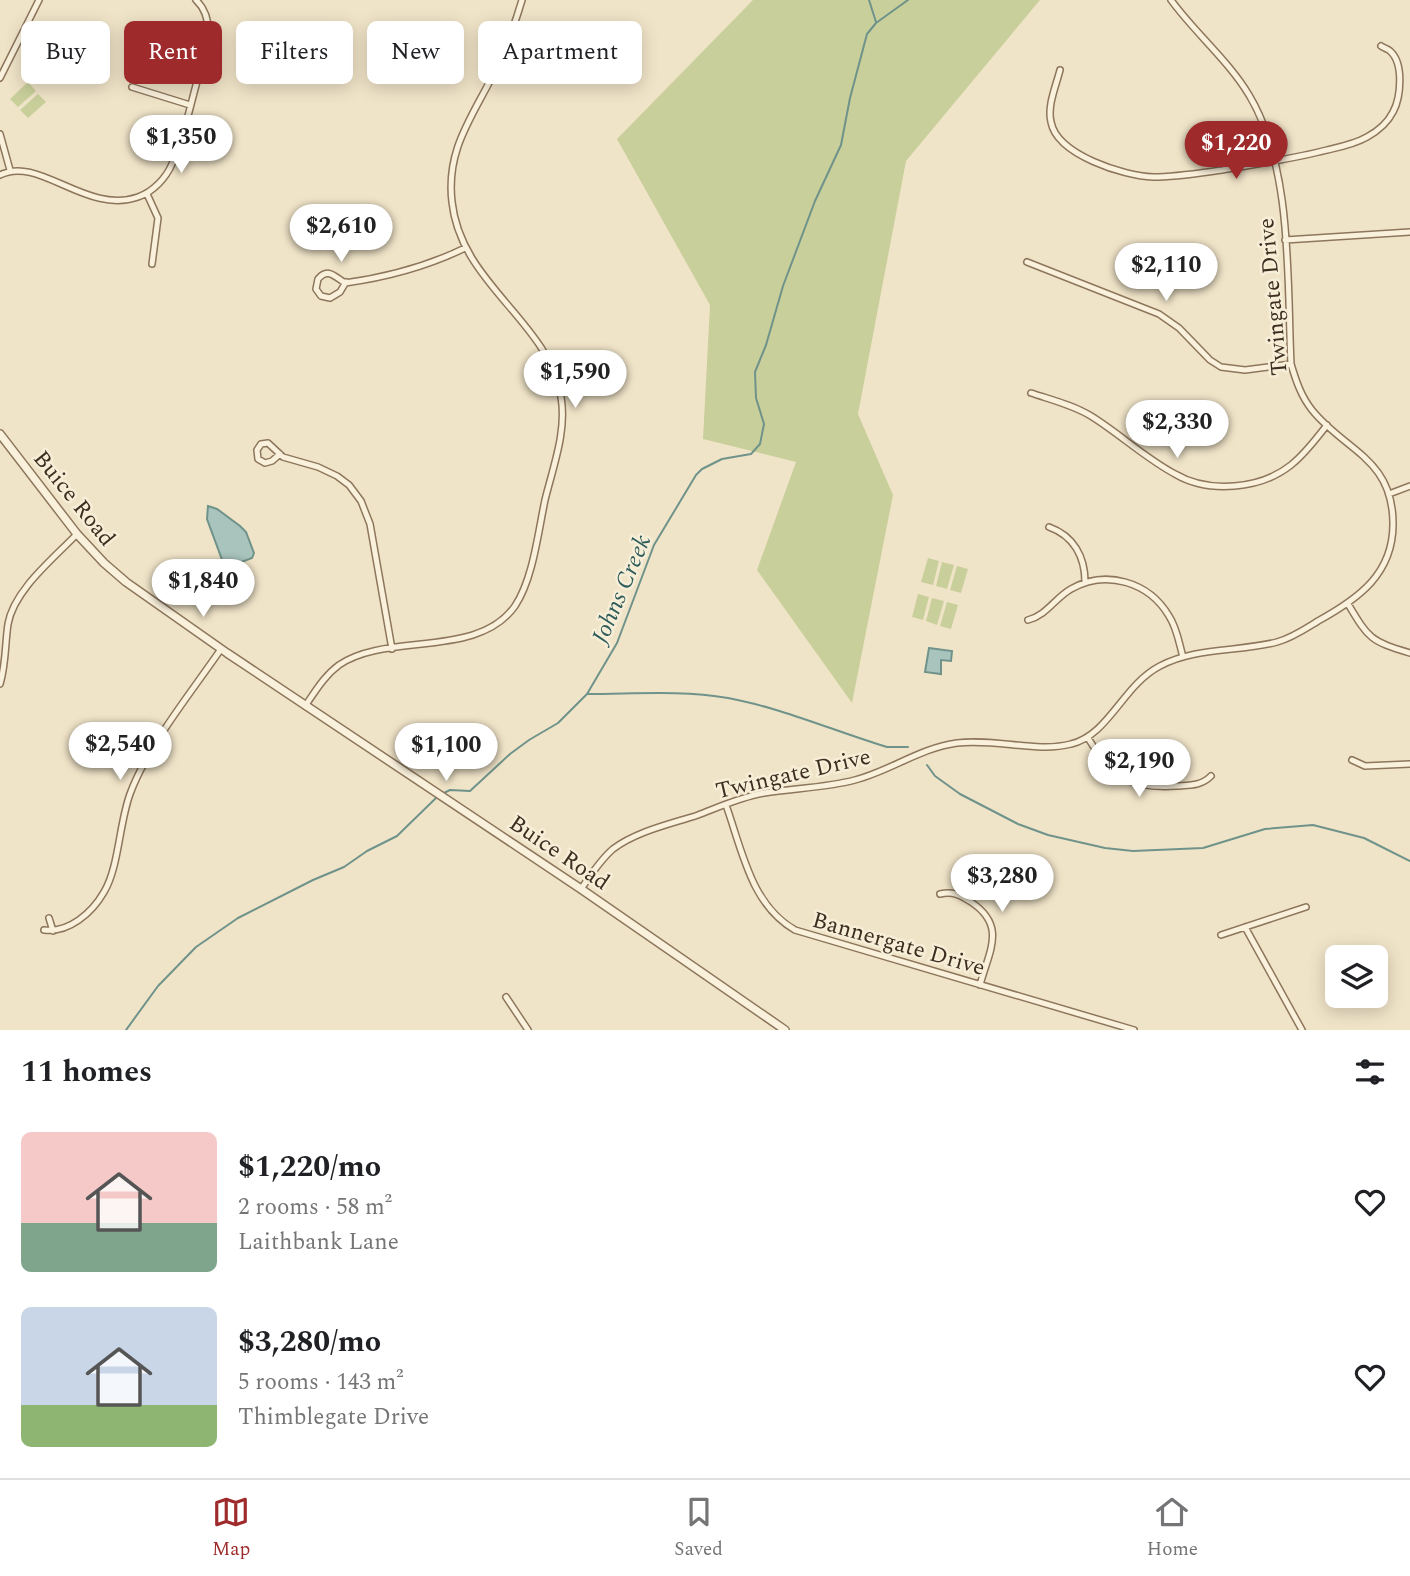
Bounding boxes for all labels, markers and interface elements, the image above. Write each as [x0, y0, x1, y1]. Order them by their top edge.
chip: Buy [21, 21, 110, 84]
chip: Rent [124, 21, 222, 84]
chip: Filters [236, 21, 353, 84]
chip: New [367, 21, 464, 84]
chip: Apartment [478, 21, 642, 84]
pin: $1,350 [124, 116, 238, 175]
text: $1,350 [146, 120, 216, 155]
pin: $1,220 [1179, 122, 1293, 181]
text: $1,220 [1201, 126, 1271, 161]
pin: $2,610 [284, 204, 398, 264]
text: $2,610 [306, 209, 376, 244]
street label: Twingate Drive [1249, 217, 1298, 377]
pin: $2,110 [1109, 244, 1223, 303]
text: $2,110 [1131, 248, 1201, 283]
pin: $1,590 [518, 350, 632, 410]
text: $1,590 [540, 355, 610, 390]
pin: $2,330 [1120, 400, 1234, 460]
text: $2,330 [1142, 405, 1212, 440]
street label: Buice Road [24, 443, 124, 555]
water label: Johns Creek [582, 529, 661, 651]
pin: $1,840 [146, 560, 260, 619]
text: $1,840 [168, 564, 238, 599]
pin: $2,540 [63, 722, 177, 782]
pin: $1,100 [389, 724, 503, 783]
text: $2,540 [85, 727, 155, 762]
text: $1,100 [411, 728, 481, 763]
street label: Twingate Drive [712, 740, 874, 809]
pin: $2,190 [1082, 740, 1196, 799]
text: $2,190 [1104, 744, 1174, 779]
street label: Buice Road [502, 807, 617, 900]
pin: $3,280 [945, 855, 1059, 914]
text: $3,280 [967, 859, 1037, 894]
street label: Bannergate Drive [808, 903, 989, 986]
map controls [1325, 945, 1388, 1008]
button: layers [1325, 945, 1388, 1008]
text: 11 homes [21, 1049, 152, 1095]
icon: filters [1351, 1053, 1389, 1091]
text: $1,220/mo [238, 1144, 381, 1190]
icon: home [77, 1160, 161, 1244]
icon: heart [1351, 1183, 1389, 1221]
text: 2 rooms · 58 m² [238, 1190, 392, 1225]
text: Laithbank Lane [238, 1225, 399, 1260]
text: $3,280/mo [238, 1319, 381, 1365]
icon: home [77, 1335, 161, 1419]
icon: heart [1351, 1358, 1389, 1396]
text: 5 rooms · 143 m² [238, 1365, 404, 1400]
text: Thimblegate Drive [238, 1400, 429, 1435]
tab: Map [212, 1493, 250, 1564]
tab: Saved [674, 1493, 723, 1564]
tab: Home [1147, 1493, 1198, 1564]

